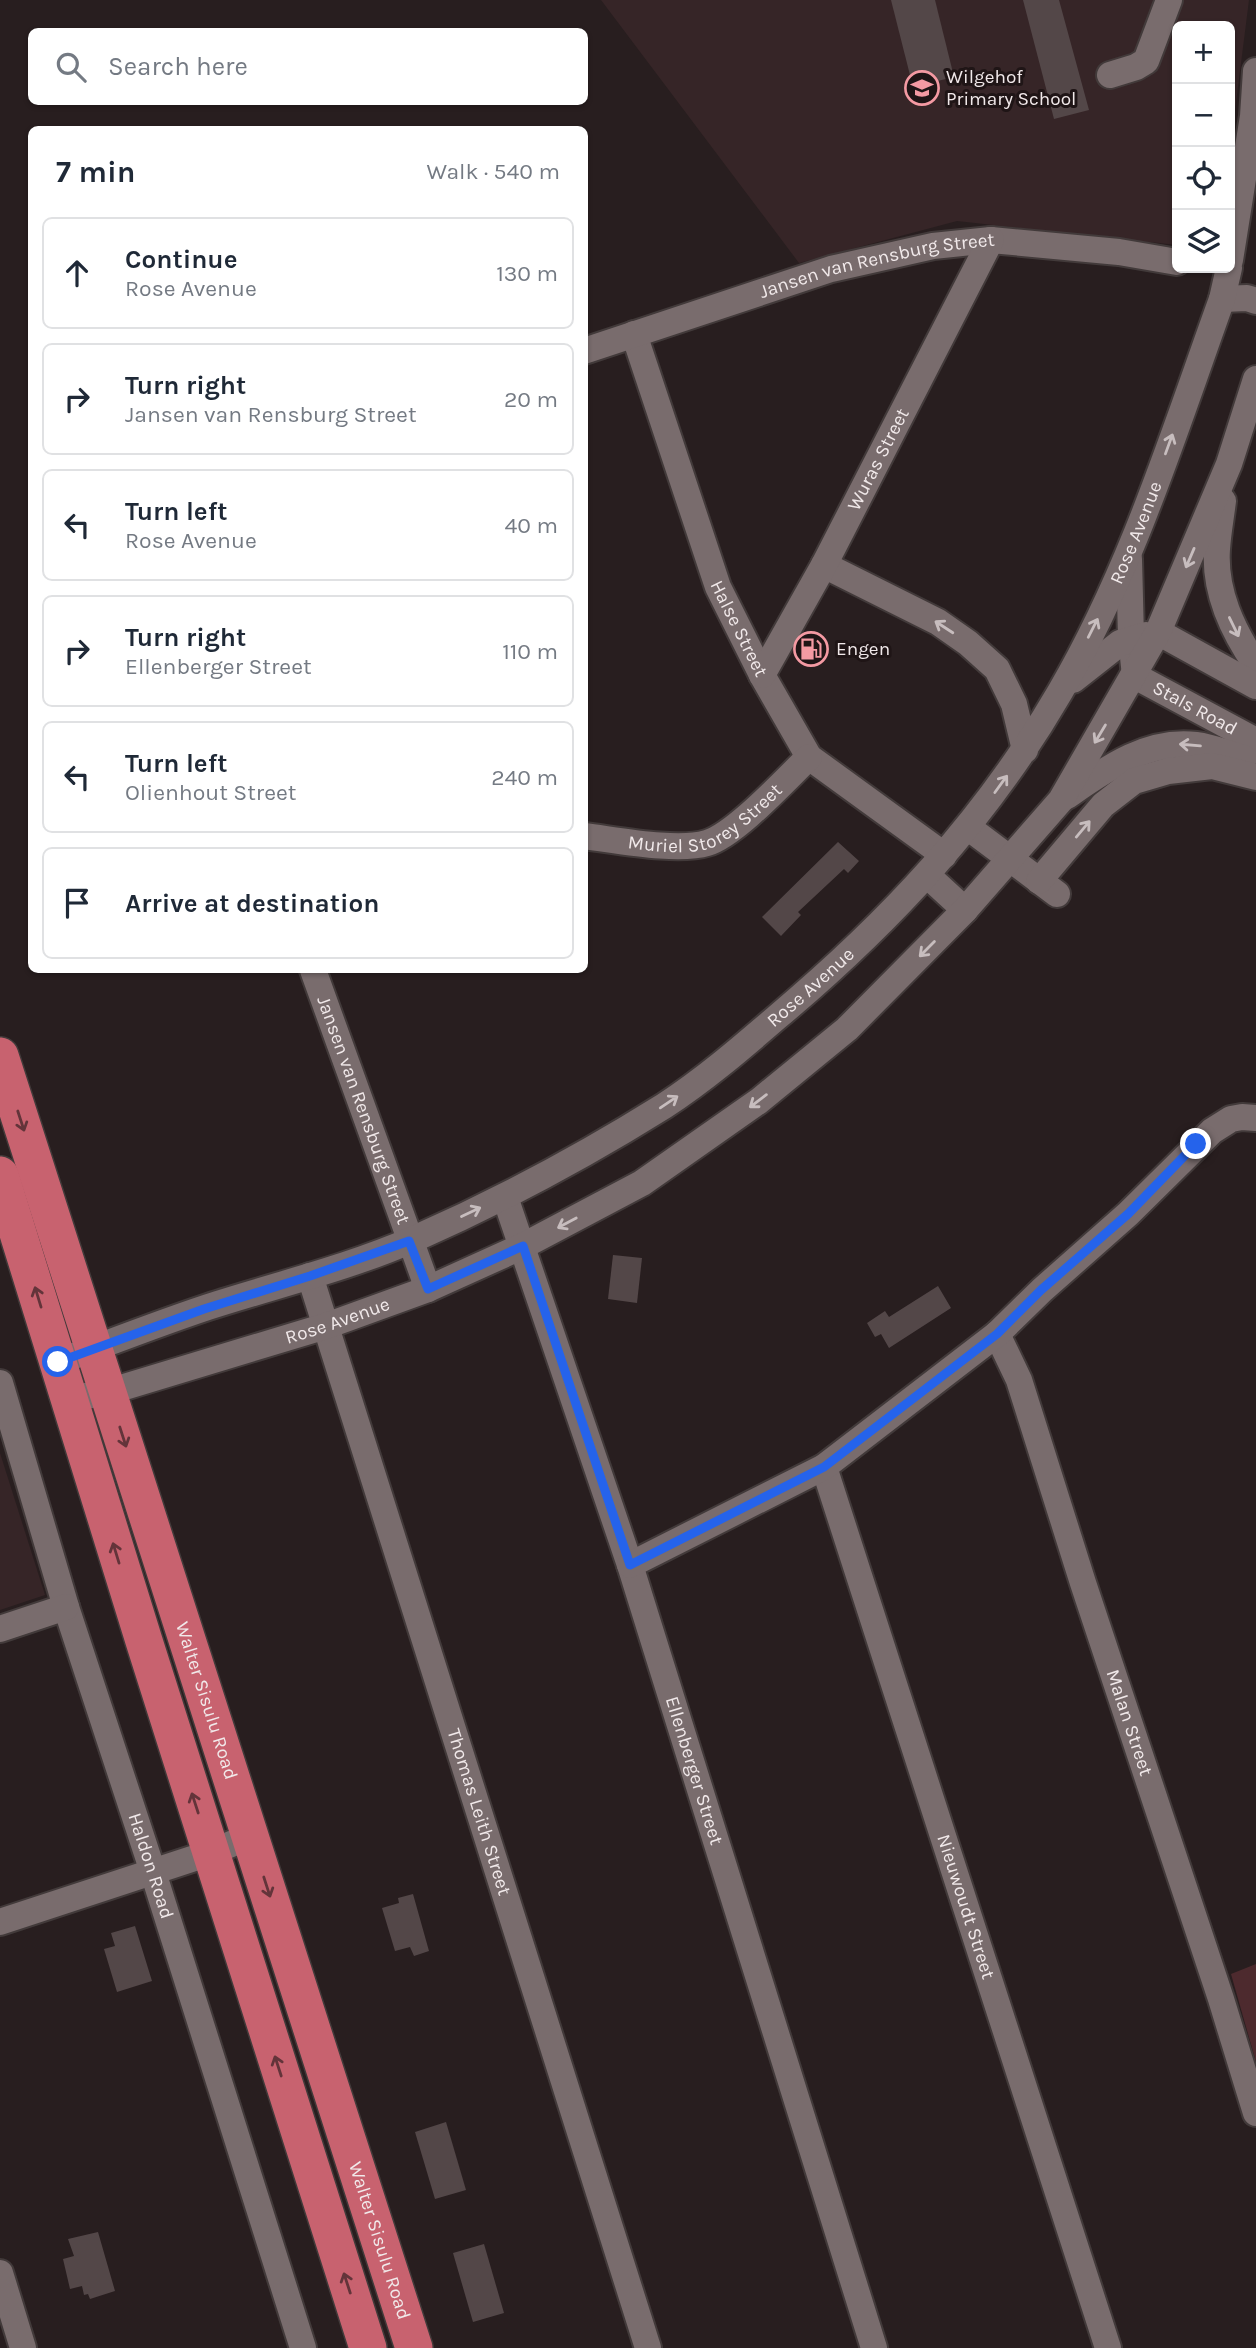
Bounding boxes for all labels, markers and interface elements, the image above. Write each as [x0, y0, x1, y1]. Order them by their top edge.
map controls [1172, 21, 1235, 273]
button: + [1172, 21, 1235, 84]
search box [28, 28, 588, 105]
icon: search [52, 48, 90, 86]
text: Search here [108, 51, 248, 82]
place label: Wilgehof Primary School [946, 66, 1076, 110]
school or university icon: Wilgehof Primary School [903, 69, 941, 107]
button: − [1172, 84, 1235, 147]
button: locate [1172, 147, 1235, 210]
text: 7 min [56, 154, 136, 190]
text: Walk · 540 m [427, 158, 560, 185]
button: layers [1172, 210, 1235, 273]
street label: Jansen van Rensburg Street [757, 229, 996, 303]
text: Continue [125, 244, 237, 275]
icon: ahead [58, 254, 96, 292]
text: 130 m [496, 260, 558, 287]
text: Rose Avenue [125, 275, 257, 302]
text: Turn right [125, 370, 246, 401]
icon: right [58, 380, 96, 418]
text: 20 m [504, 386, 558, 413]
text: Jansen van Rensburg Street [125, 401, 417, 428]
street label: Wuras Street [843, 405, 914, 514]
one-way arrow [1164, 433, 1177, 455]
street label: Rose Avenue [1105, 478, 1167, 588]
text: Turn left [125, 496, 227, 527]
icon: left [58, 506, 96, 544]
text: 40 m [505, 512, 558, 539]
text: Rose Avenue [125, 527, 257, 554]
one-way arrow [1182, 546, 1195, 568]
street label: Halse Street [705, 577, 772, 680]
one-way arrow [1228, 616, 1241, 637]
one-way arrow [1087, 618, 1101, 639]
one-way arrow [935, 620, 954, 634]
text: Turn right [125, 622, 246, 653]
fuel station icon: Engen [792, 630, 830, 668]
icon: right [58, 632, 96, 670]
text: 110 m [502, 638, 558, 665]
place label: Engen [836, 638, 890, 660]
text: Ellenberger Street [125, 653, 312, 680]
street label: Stals Road [1149, 677, 1241, 740]
one-way arrow [1093, 724, 1107, 744]
one-way arrow [1179, 738, 1202, 751]
text: Turn left [125, 748, 227, 779]
icon: left [58, 758, 96, 796]
text: 240 m [491, 764, 558, 791]
one-way arrow [994, 775, 1008, 794]
text: Olienhout Street [125, 779, 296, 806]
street label: Muriel Storey Street [627, 779, 787, 857]
one-way arrow [1075, 820, 1091, 838]
icon: arrive [58, 884, 96, 922]
text: Arrive at destination [125, 888, 379, 919]
one-way arrow [919, 940, 936, 957]
street label: Rose Avenue [763, 943, 859, 1032]
street label: Jansen van Rensburg Street [312, 993, 415, 1227]
one-way arrow [750, 1093, 768, 1108]
one-way arrow [659, 1094, 679, 1108]
one-way arrow [16, 1109, 28, 1131]
route end [1180, 1128, 1211, 1159]
one-way arrow [460, 1205, 481, 1219]
one-way arrow [557, 1217, 578, 1230]
one-way arrow [31, 1286, 44, 1308]
street label: Rose Avenue [283, 1293, 393, 1349]
route start [42, 1346, 73, 1377]
one-way arrow [118, 1425, 130, 1447]
one-way arrow [109, 1542, 122, 1564]
street label: Walter Sisulu Road [171, 1619, 242, 1782]
street label: Malan Street [1101, 1667, 1157, 1779]
street label: Ellenberger Street [661, 1694, 728, 1848]
street label: Thomas Leith Street [442, 1726, 516, 1898]
one-way arrow [187, 1792, 200, 1814]
street label: Haldon Road [123, 1810, 178, 1922]
street label: Nieuwoudt Street [932, 1832, 999, 1982]
one-way arrow [261, 1876, 274, 1898]
one-way arrow [271, 2055, 284, 2077]
street label: Walter Sisulu Road [344, 2159, 415, 2322]
one-way arrow [340, 2272, 353, 2294]

